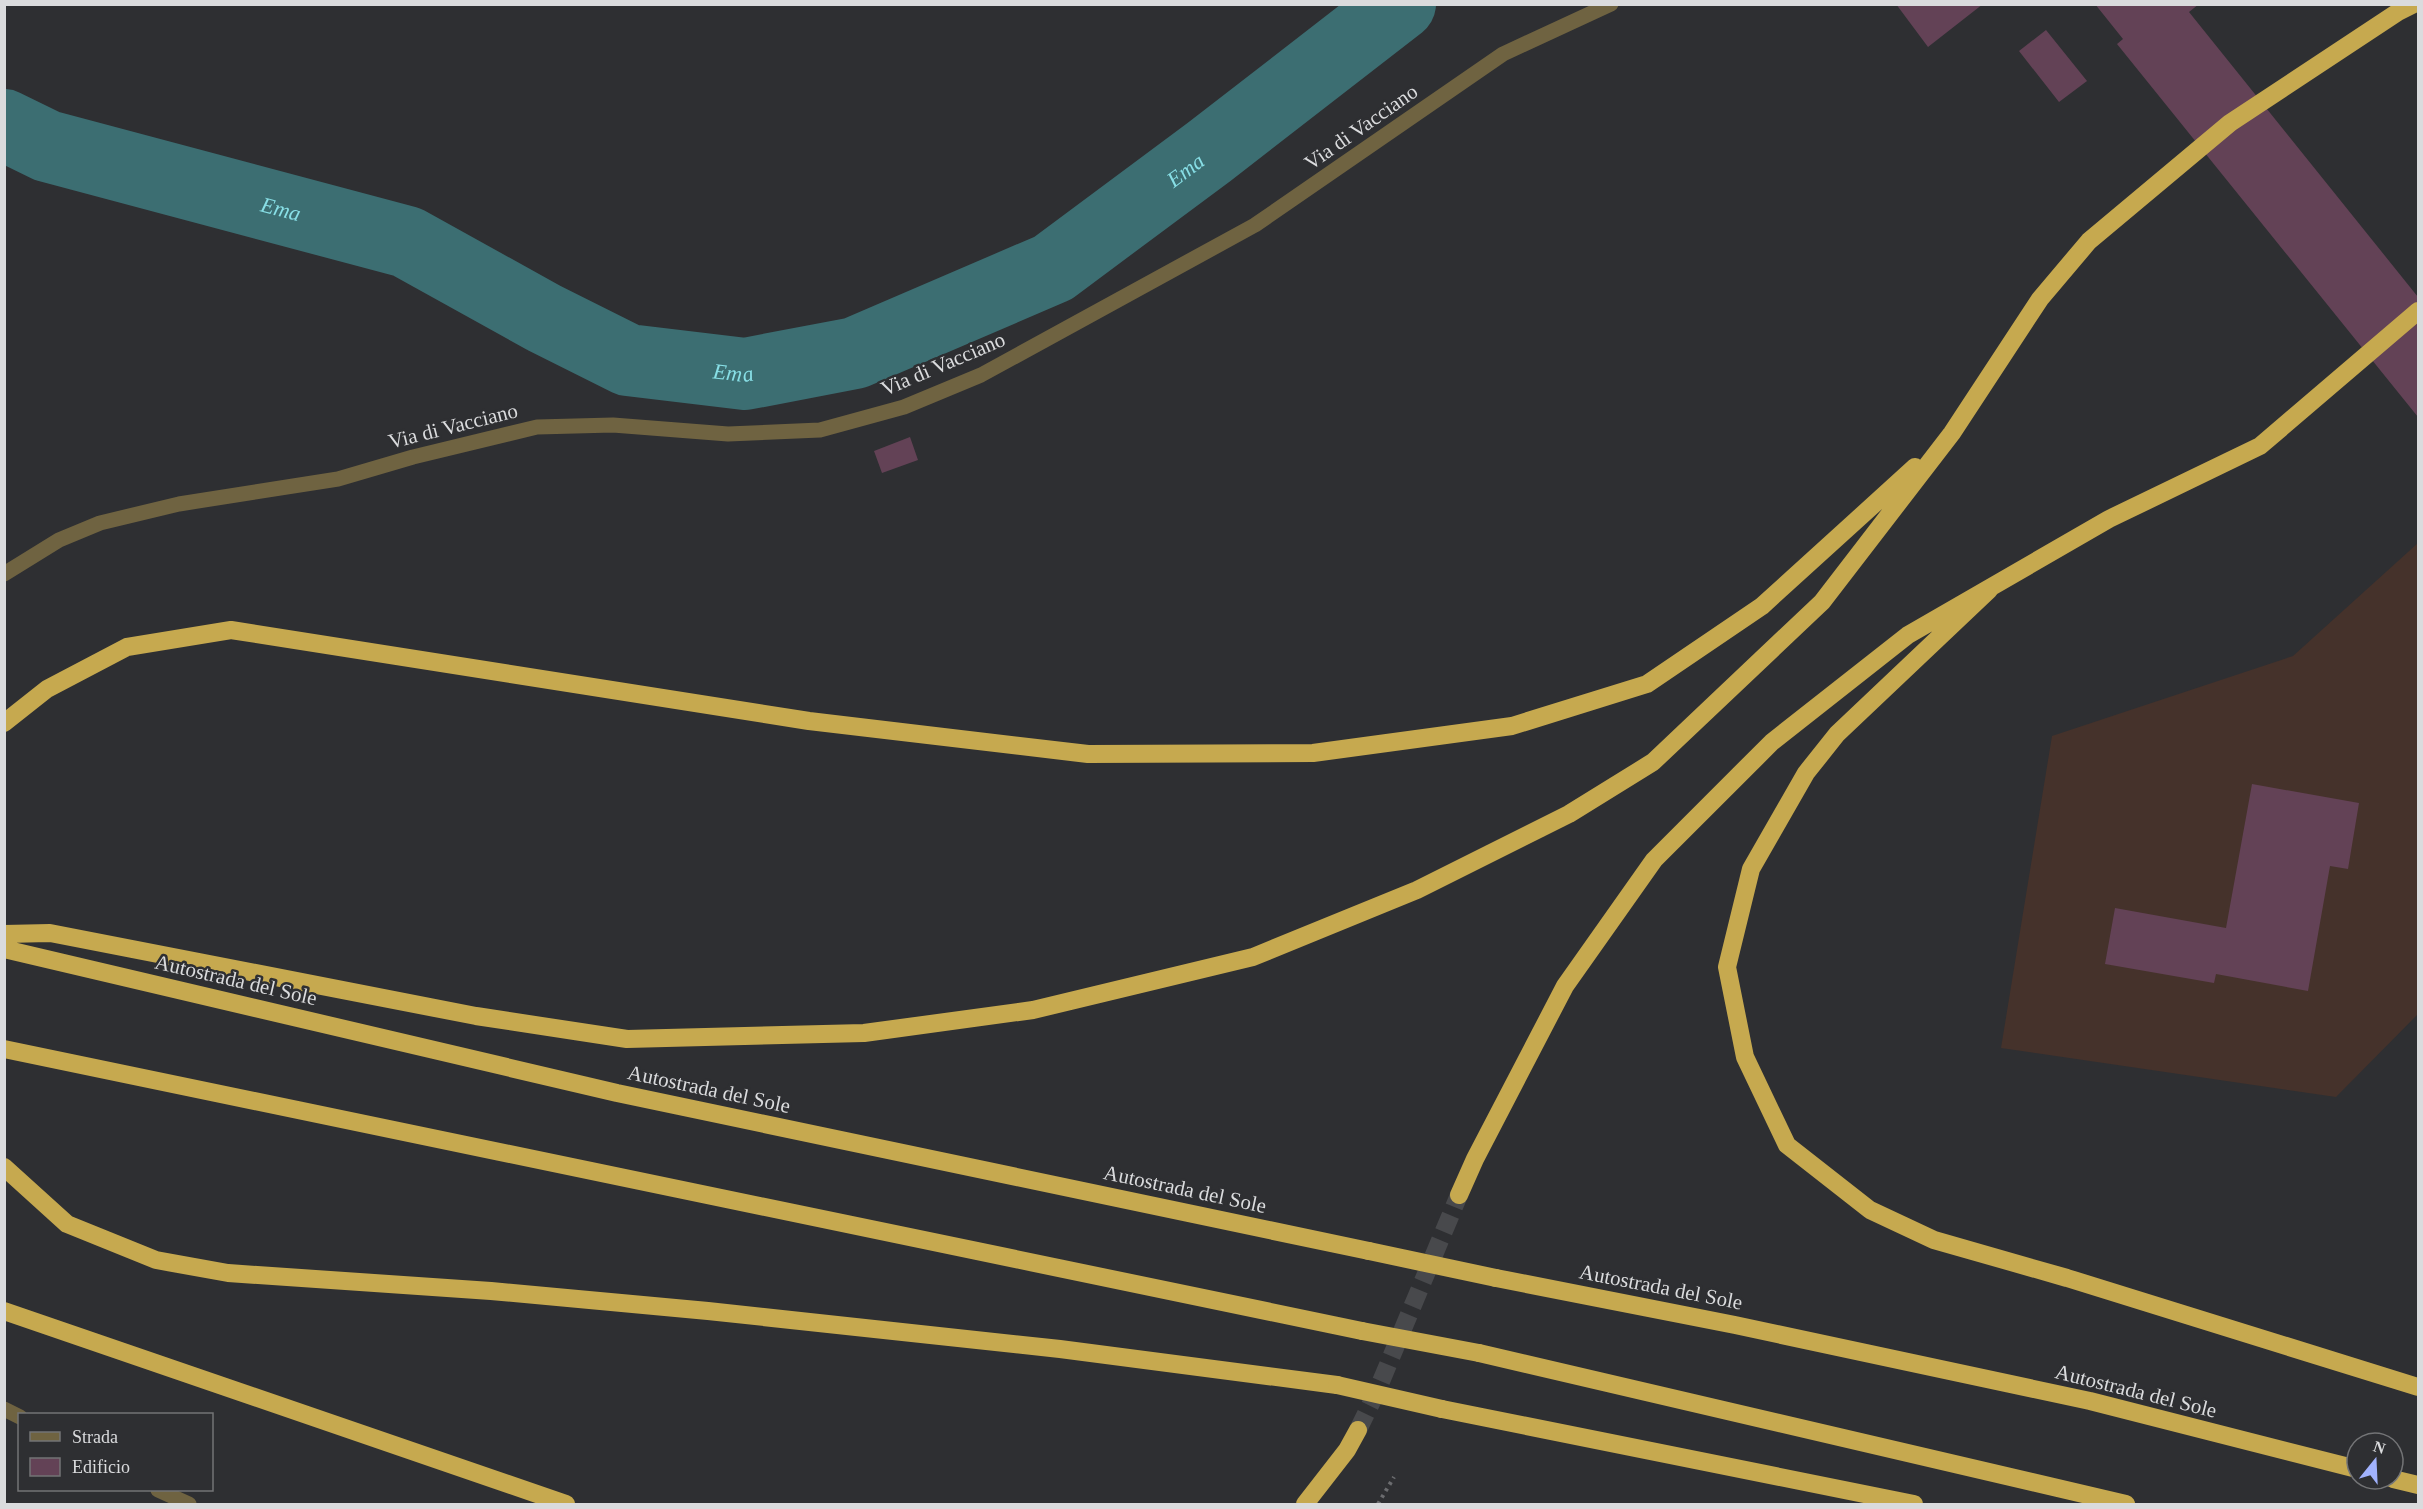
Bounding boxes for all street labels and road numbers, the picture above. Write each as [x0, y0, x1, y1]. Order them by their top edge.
street label: Via di Vacciano [1300, 79, 1422, 175]
street label: Via di Vacciano [877, 327, 1009, 401]
street label: Via di Vacciano [386, 398, 520, 454]
street label: Autostrada del Sole [153, 950, 319, 1010]
street label: Autostrada del Sole [625, 1060, 793, 1118]
street label: Autostrada del Sole [1101, 1160, 1269, 1218]
street label: Autostrada del Sole [1577, 1259, 1745, 1315]
street label: Autostrada del Sole [2053, 1359, 2219, 1423]

